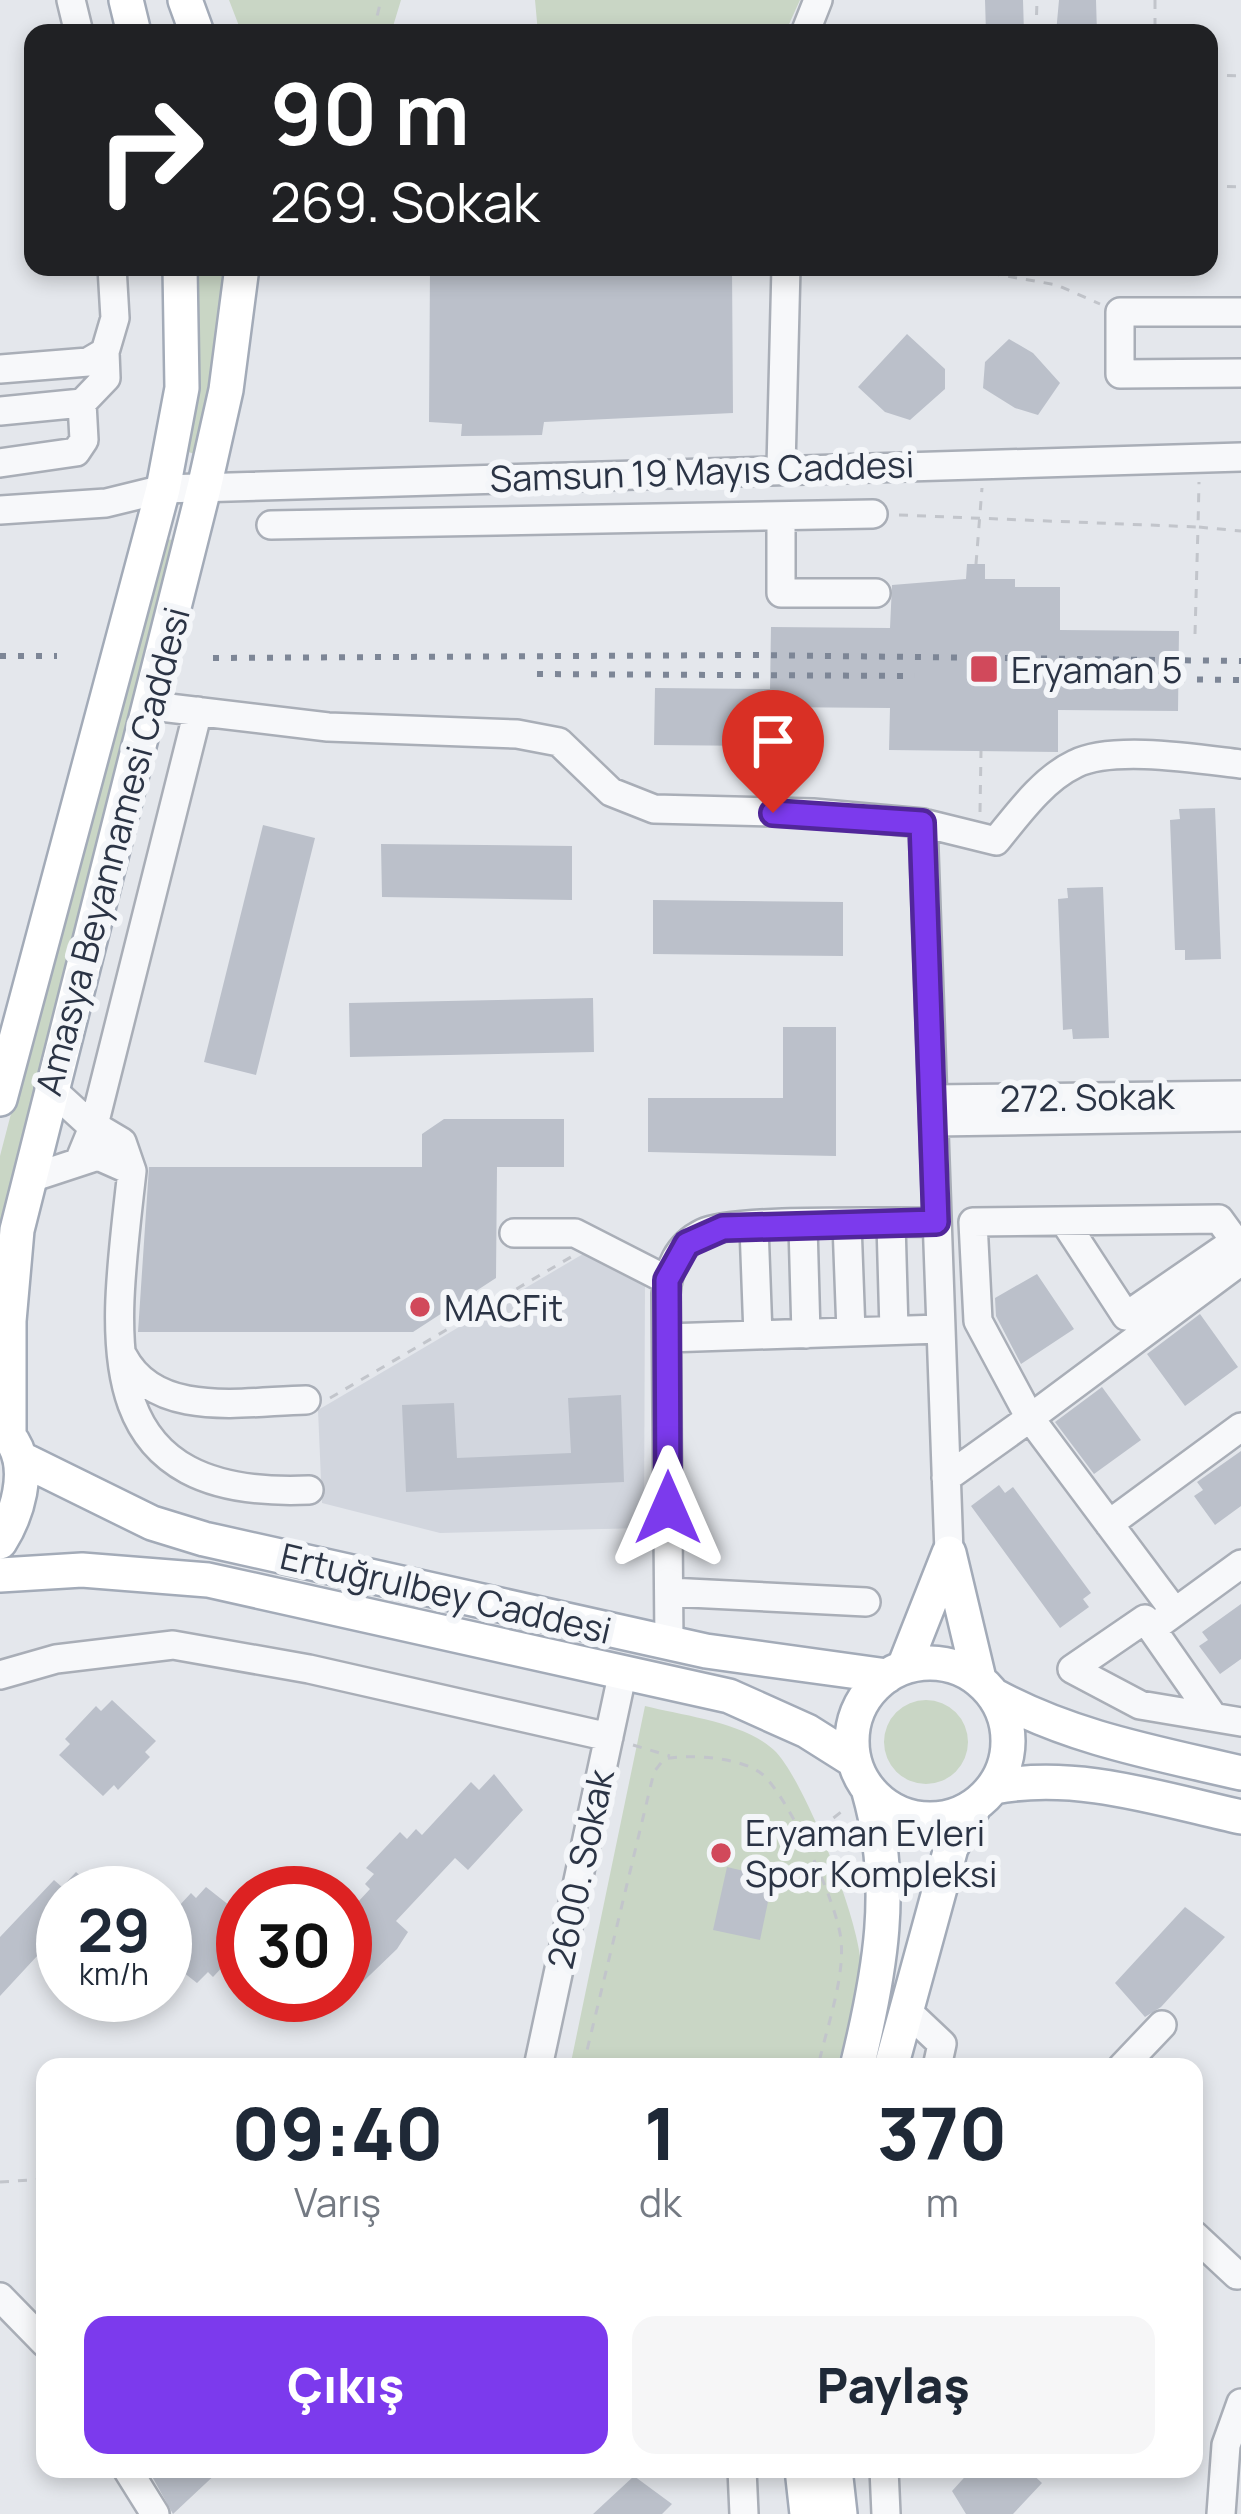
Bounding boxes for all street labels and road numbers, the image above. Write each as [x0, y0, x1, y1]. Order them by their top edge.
street label: Samsun 19 Mayıs Caddesi [489, 439, 915, 503]
street label: Amasya Beyannamesi Caddesi [23, 601, 201, 1101]
street label: 272. Sokak [999, 1071, 1176, 1123]
street label: Ertuğrulbey Caddesi [276, 1531, 616, 1655]
street label: 2600. Sokak [535, 1764, 625, 1973]

